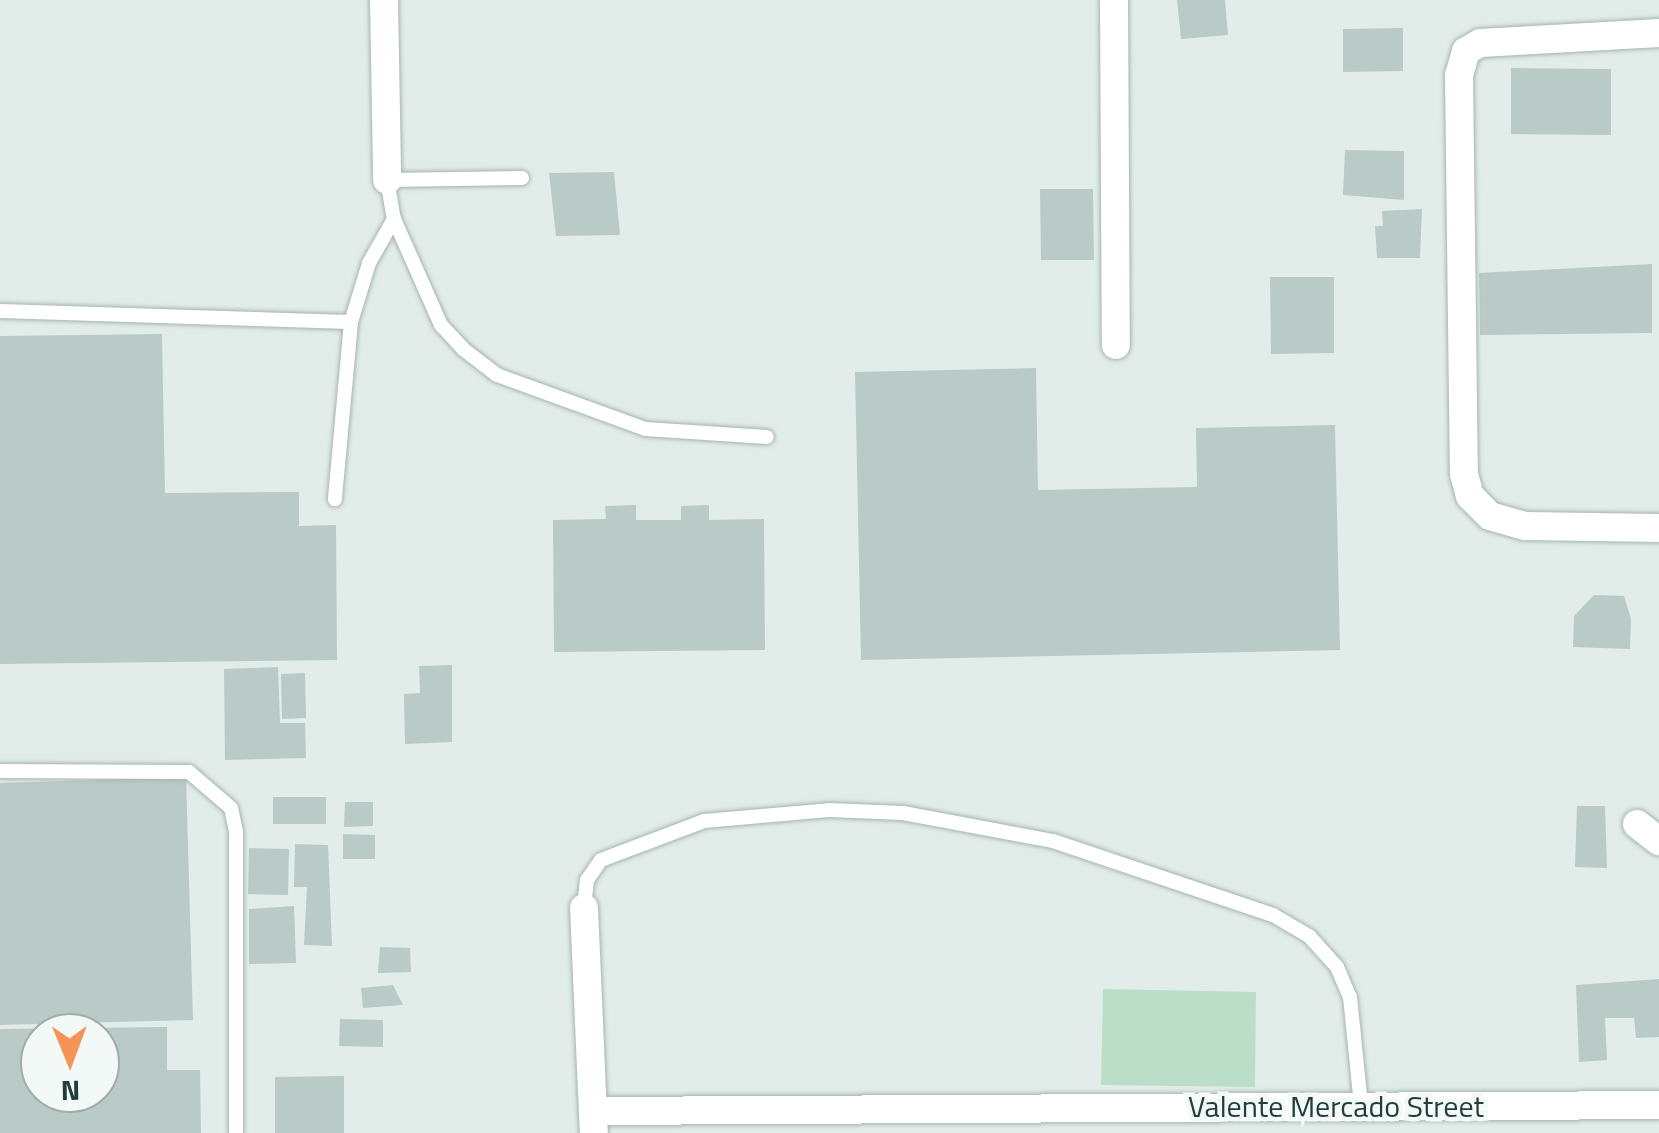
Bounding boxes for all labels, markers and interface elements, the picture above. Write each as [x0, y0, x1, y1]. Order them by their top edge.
north arrow [20, 1013, 120, 1113]
text: N [60, 1070, 81, 1113]
street label: Valente Mercado Street [1188, 1088, 1484, 1124]

